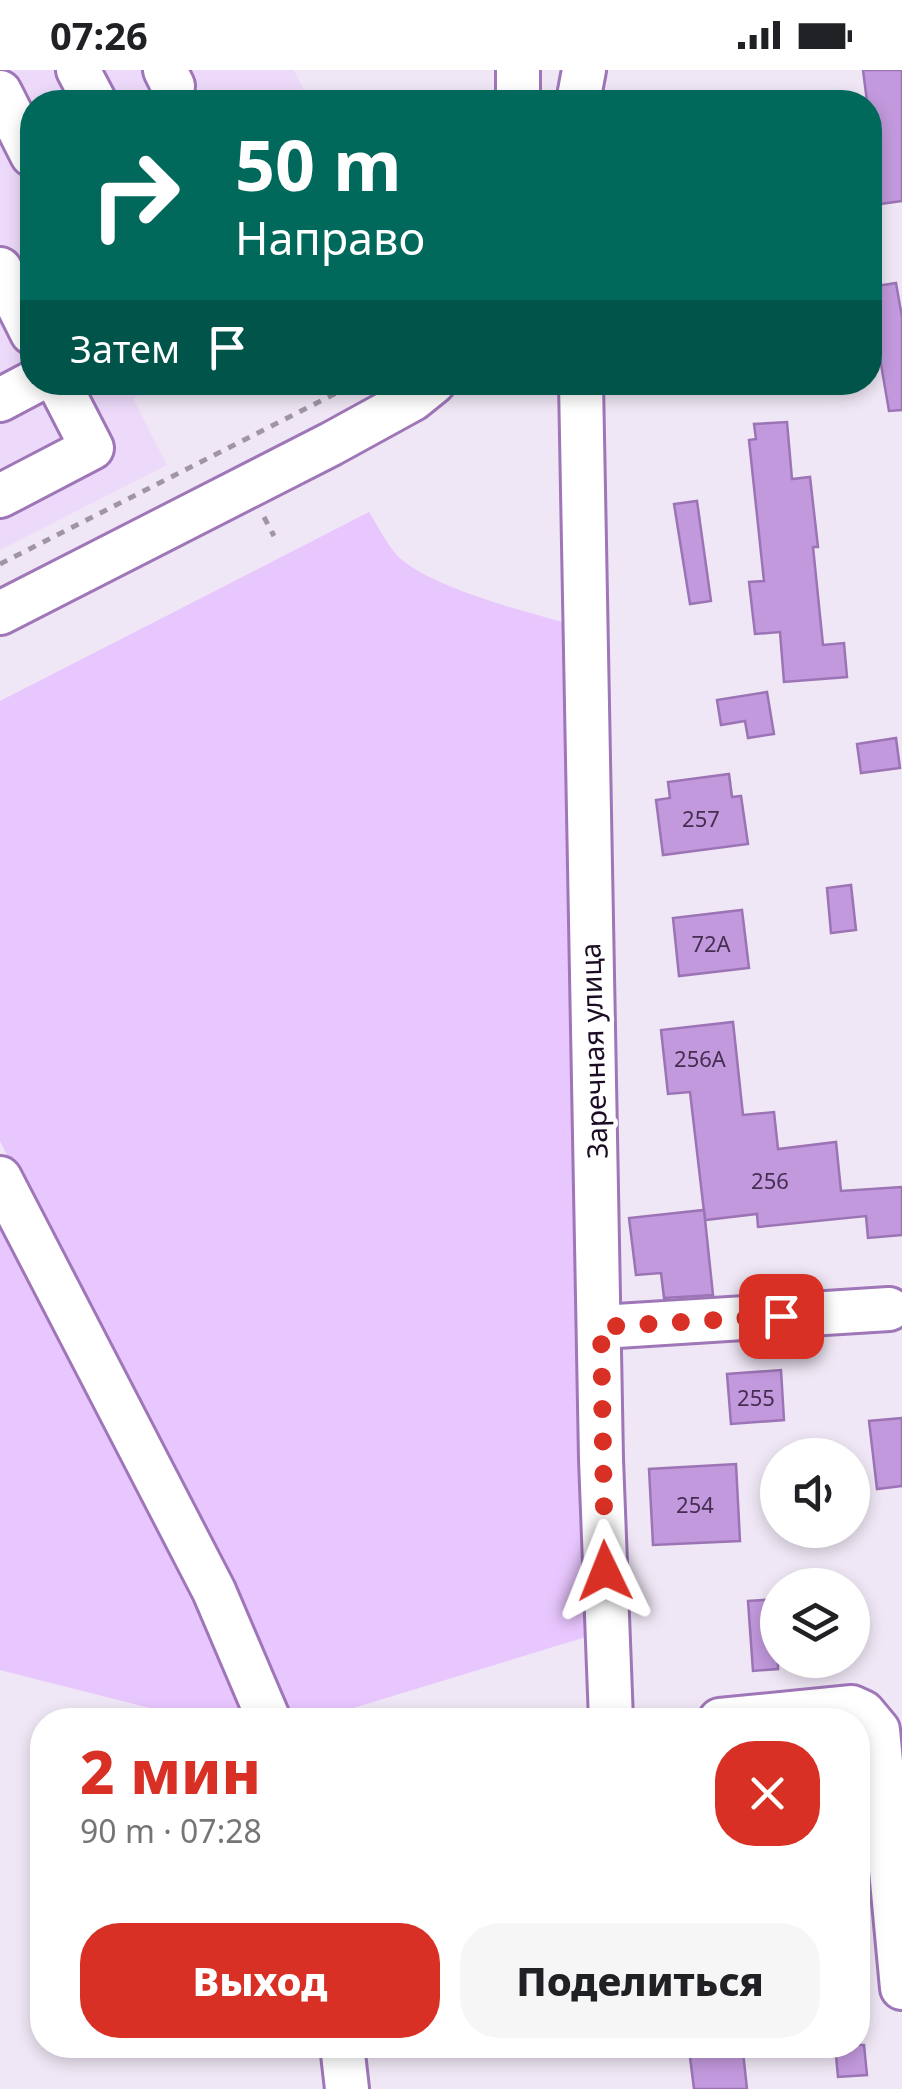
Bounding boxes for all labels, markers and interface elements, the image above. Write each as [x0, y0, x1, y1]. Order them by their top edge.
text: 07:26 [50, 9, 148, 61]
text: 50 m [235, 116, 402, 212]
icon: right [70, 130, 200, 260]
text: Направо [235, 207, 425, 268]
icon: arrive [200, 320, 255, 375]
text: Затем [70, 322, 180, 374]
house number: 257 [682, 803, 720, 833]
house number: 72А [691, 928, 732, 958]
street label: Заречная улица [570, 942, 616, 1160]
house number: 256А [674, 1043, 727, 1073]
house number: 256 [751, 1165, 789, 1195]
pin [739, 1274, 824, 1359]
icon: arrive [754, 1289, 809, 1344]
house number: 255 [737, 1382, 775, 1412]
map controls [760, 1438, 870, 1678]
button: sound [760, 1438, 870, 1548]
house number: 254 [676, 1489, 714, 1519]
position arrow [553, 1519, 657, 1623]
button: layers [760, 1568, 870, 1678]
text: 2 мин [80, 1730, 261, 1812]
button: close [715, 1741, 820, 1846]
text: 90 m · 07:28 [80, 1809, 262, 1852]
button: Выход [80, 1923, 440, 2038]
button: Поделиться [460, 1923, 820, 2038]

